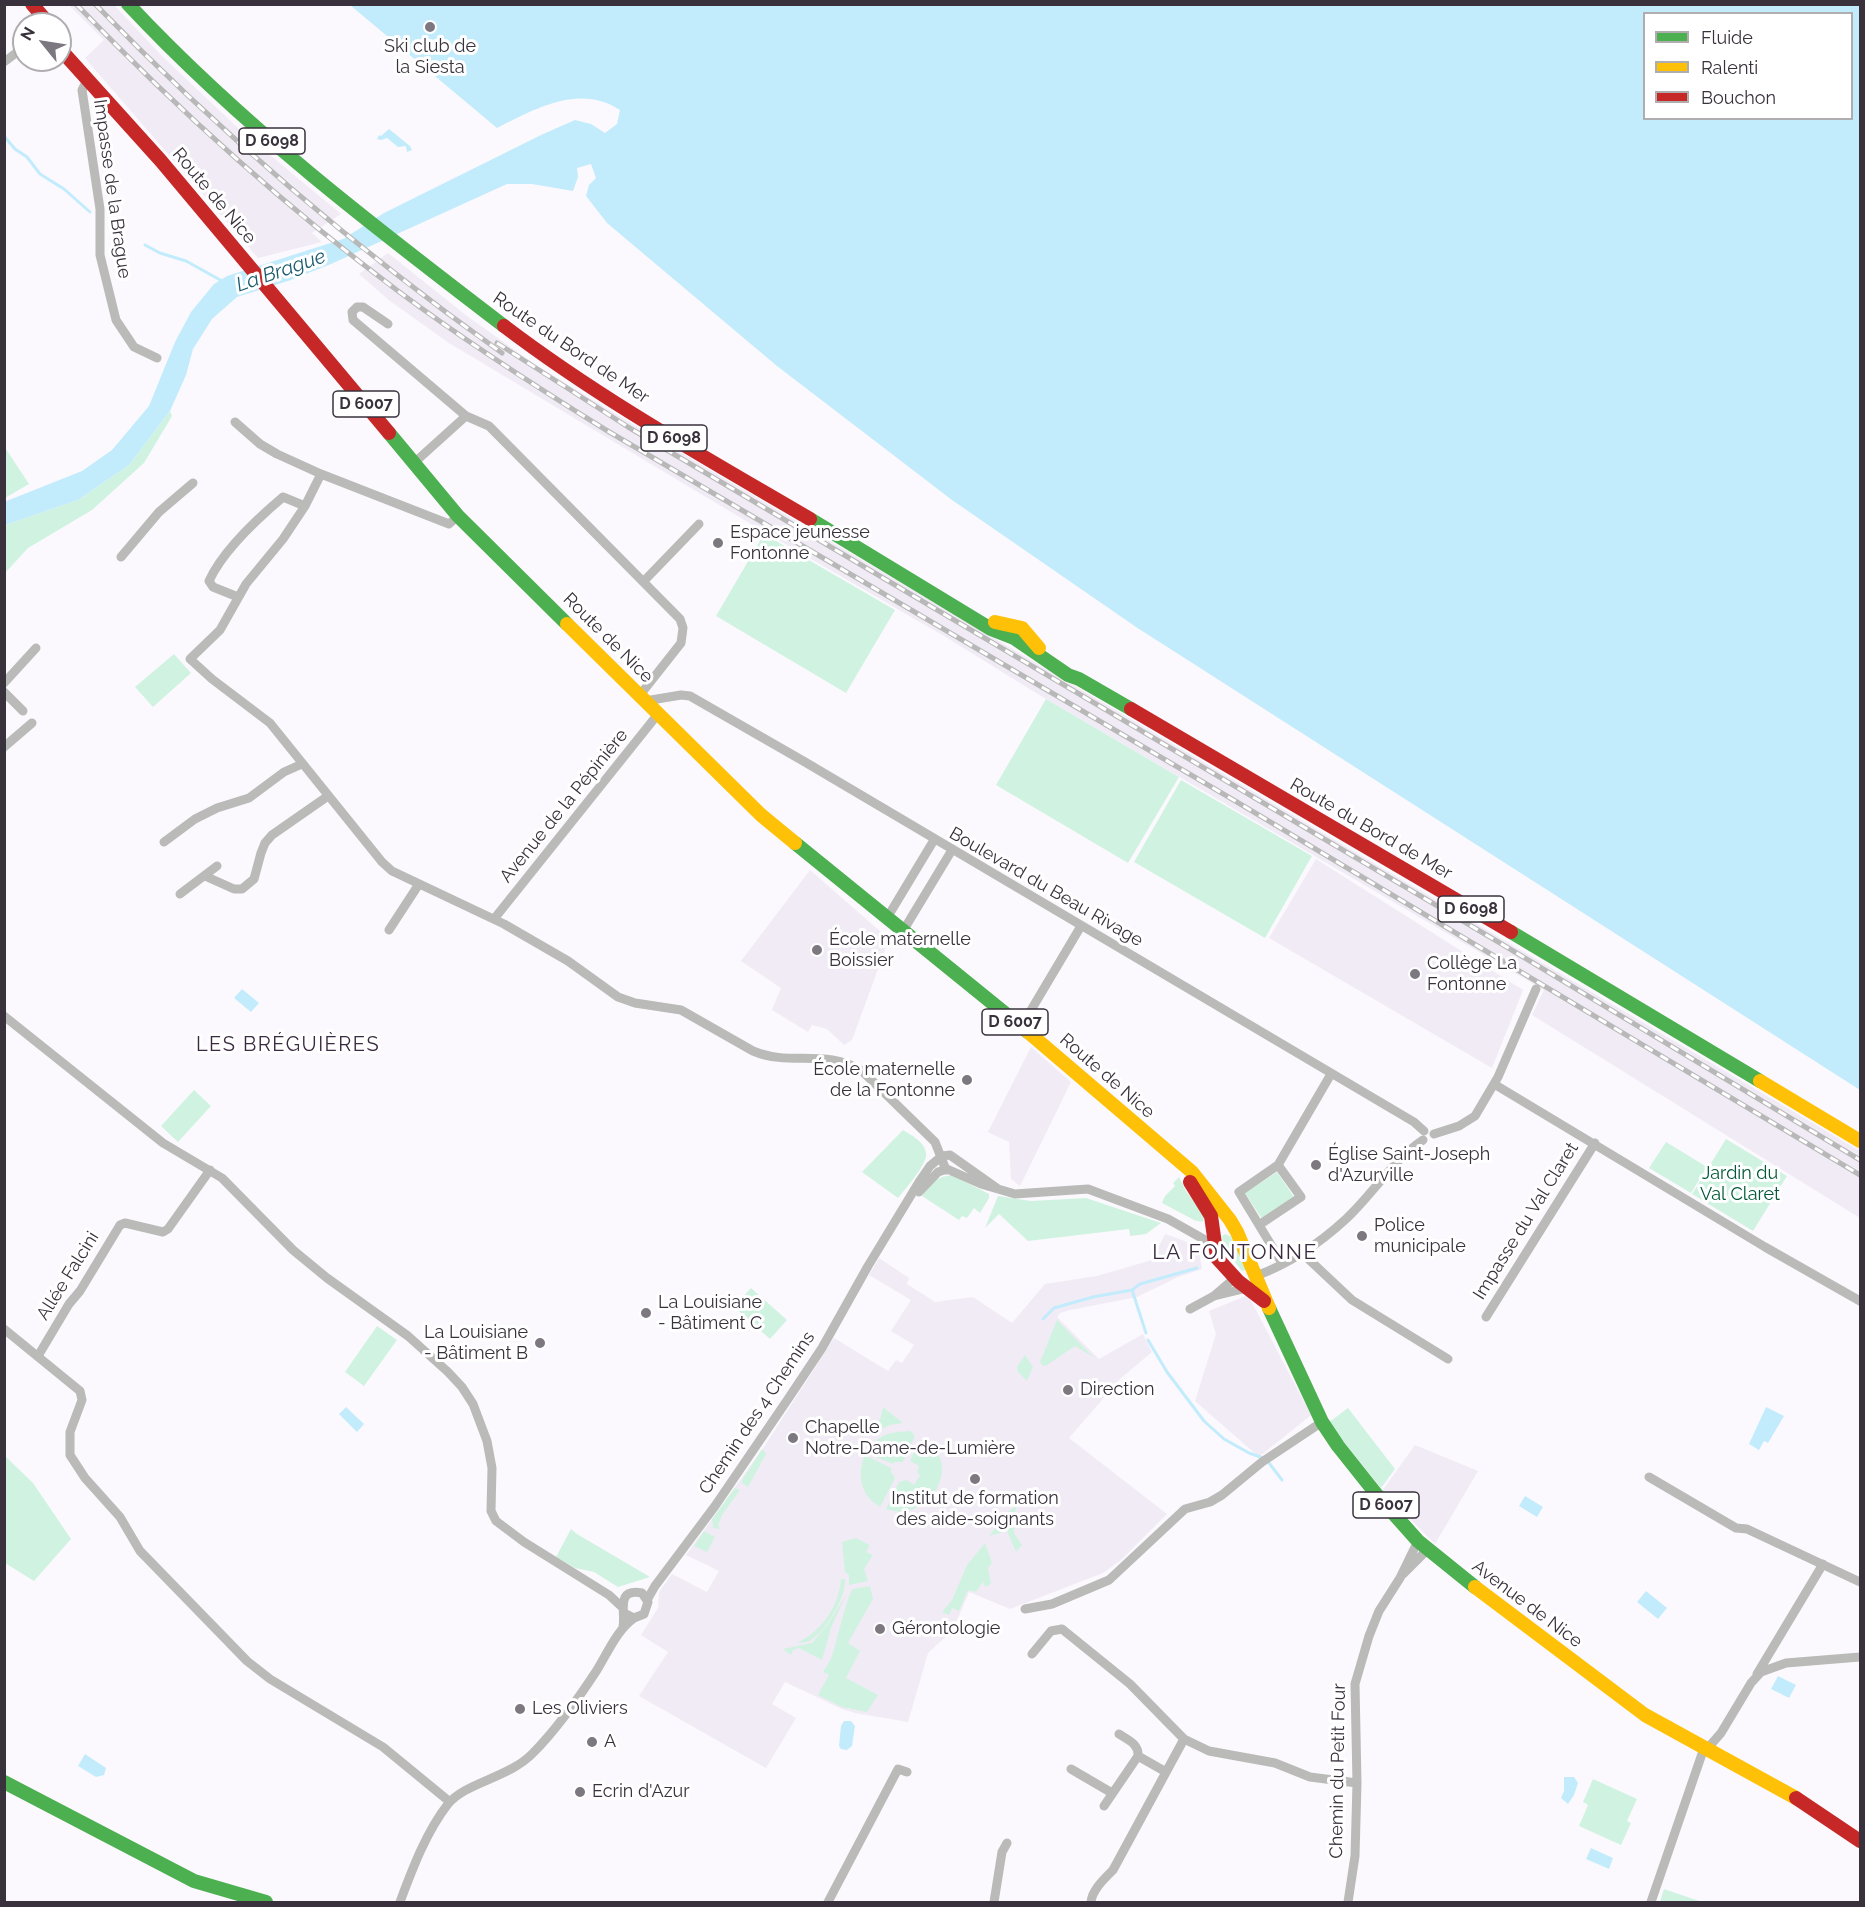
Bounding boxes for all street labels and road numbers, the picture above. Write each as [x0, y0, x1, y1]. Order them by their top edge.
street label: Impasse de la Brague [89, 98, 135, 280]
road number: D 6098 [239, 128, 305, 154]
street label: Route de Nice [168, 144, 260, 248]
street label: Route du Bord de Mer [489, 288, 653, 408]
road number: D 6007 [333, 391, 399, 417]
road number: D 6098 [641, 425, 707, 451]
street label: Route de Nice [558, 588, 658, 688]
street label: Avenue de la Pépinière [495, 725, 633, 887]
street label: Route du Bord de Mer [1286, 774, 1456, 884]
street label: Boulevard du Beau Rivage [945, 823, 1147, 951]
road number: D 6098 [1438, 896, 1504, 922]
road number: D 6007 [982, 1009, 1048, 1035]
street label: Route de Nice [1055, 1029, 1159, 1123]
street label: Impasse du Val Claret [1469, 1138, 1583, 1304]
street label: Allée Falcini [32, 1228, 104, 1324]
street label: Chemin des 4 Chemins [695, 1328, 819, 1498]
road number: D 6007 [1353, 1492, 1419, 1518]
street label: Avenue de Nice [1468, 1556, 1586, 1652]
street label: Chemin du Petit Four [1326, 1683, 1350, 1859]

